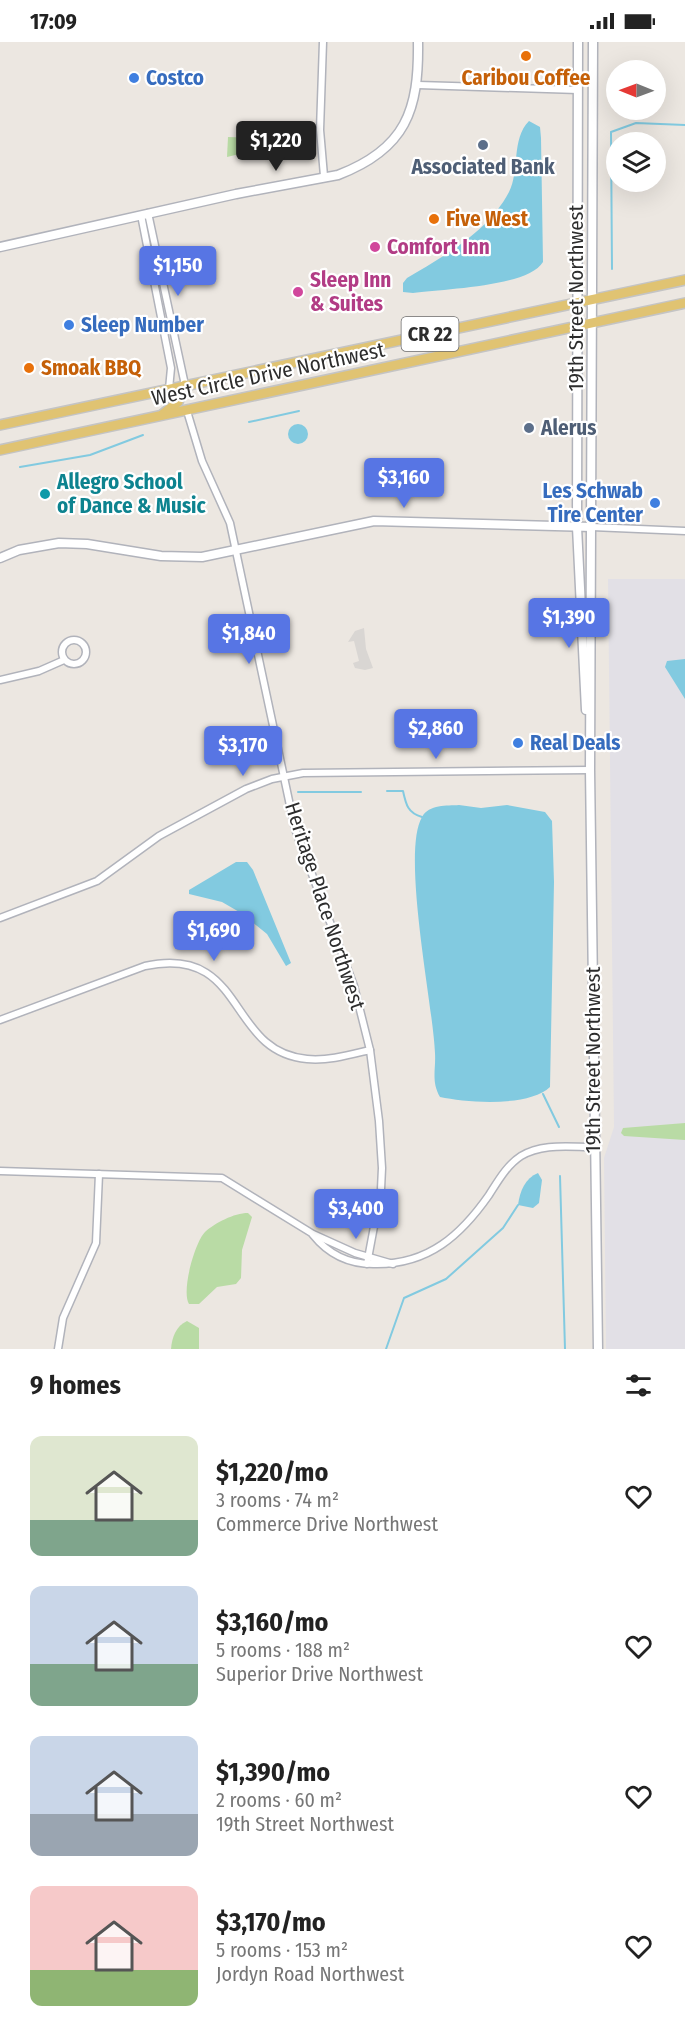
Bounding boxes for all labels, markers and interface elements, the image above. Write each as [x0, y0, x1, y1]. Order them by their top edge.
text: 17:09 [30, 8, 77, 35]
marker: Caribou Coffee [519, 49, 533, 63]
north arrow [606, 60, 666, 120]
map controls [606, 60, 666, 192]
place label: Costco [146, 65, 204, 91]
place label: Caribou Coffee [462, 65, 591, 91]
marker: Costco [127, 71, 141, 85]
pin: $1,220 [227, 121, 325, 172]
text: $1,220 [250, 128, 302, 152]
button: layers [606, 132, 666, 192]
marker: Associated Bank [476, 138, 490, 152]
place label: Associated Bank [410, 154, 555, 180]
street label: 19th Street Northwest [563, 204, 589, 391]
place label: Five West [446, 206, 529, 232]
marker: Five West [427, 212, 441, 226]
place label: Comfort Inn [387, 234, 490, 260]
marker: Comfort Inn [368, 240, 382, 254]
pin: $1,150 [129, 246, 227, 297]
text: $1,150 [153, 253, 203, 277]
place label: Sleep Inn & Suites [310, 267, 391, 317]
marker: Sleep Inn & Suites [291, 285, 305, 299]
place label: Sleep Number [81, 312, 204, 338]
road number: CR 22 [402, 317, 458, 351]
marker: Sleep Number [62, 318, 76, 332]
street label: West Circle Drive Northwest [149, 337, 387, 411]
place label: Smoak BBQ [41, 355, 142, 381]
marker: Smoak BBQ [22, 361, 36, 375]
place label: Alerus [540, 415, 596, 441]
marker: Alerus [522, 421, 536, 435]
pin: $3,160 [355, 458, 453, 509]
text: $3,160 [378, 465, 430, 489]
place label: Allegro School of Dance & Music [56, 469, 207, 519]
place label: Les Schwab Tire Center [542, 478, 643, 528]
marker: Allegro School of Dance & Music [38, 487, 52, 501]
marker: Les Schwab Tire Center [648, 496, 662, 510]
pin: $1,390 [520, 598, 618, 649]
text: $1,390 [542, 605, 596, 629]
pin: $1,840 [200, 614, 298, 665]
text: $1,840 [222, 621, 276, 645]
pin: $2,860 [387, 709, 485, 760]
text: $2,860 [408, 716, 464, 740]
pin: $3,170 [194, 726, 292, 777]
place label: Real Deals [530, 730, 620, 756]
text: $3,170 [218, 733, 268, 757]
marker: Real Deals [511, 736, 525, 750]
street label: Heritage Place Northwest [279, 799, 371, 1013]
pin: $1,690 [165, 911, 263, 962]
text: $1,690 [187, 918, 241, 942]
street label: 19th Street Northwest [580, 966, 606, 1153]
pin: $3,400 [307, 1189, 405, 1240]
text: $3,400 [328, 1196, 384, 1220]
icon: filters [622, 1369, 655, 1402]
text: 9 homes [30, 1370, 121, 1401]
text: $1,220/mo [216, 1457, 328, 1488]
icon: home [78, 1460, 150, 1532]
icon: heart [622, 1480, 655, 1513]
text: 3 rooms · 74 m² [216, 1488, 339, 1512]
text: Commerce Drive Northwest [216, 1512, 438, 1536]
text: $3,160/mo [216, 1607, 328, 1638]
icon: home [78, 1610, 150, 1682]
icon: heart [622, 1630, 655, 1663]
text: 5 rooms · 188 m² [216, 1638, 350, 1662]
text: Superior Drive Northwest [216, 1662, 423, 1686]
text: $1,390/mo [216, 1757, 330, 1788]
icon: home [78, 1760, 150, 1832]
icon: heart [622, 1780, 655, 1813]
text: 2 rooms · 60 m² [216, 1788, 342, 1812]
text: 19th Street Northwest [216, 1812, 394, 1836]
text: $3,170/mo [216, 1907, 326, 1938]
icon: home [78, 1910, 150, 1982]
icon: heart [622, 1930, 655, 1963]
text: 5 rooms · 153 m² [216, 1938, 348, 1962]
text: Jordyn Road Northwest [216, 1962, 404, 1986]

